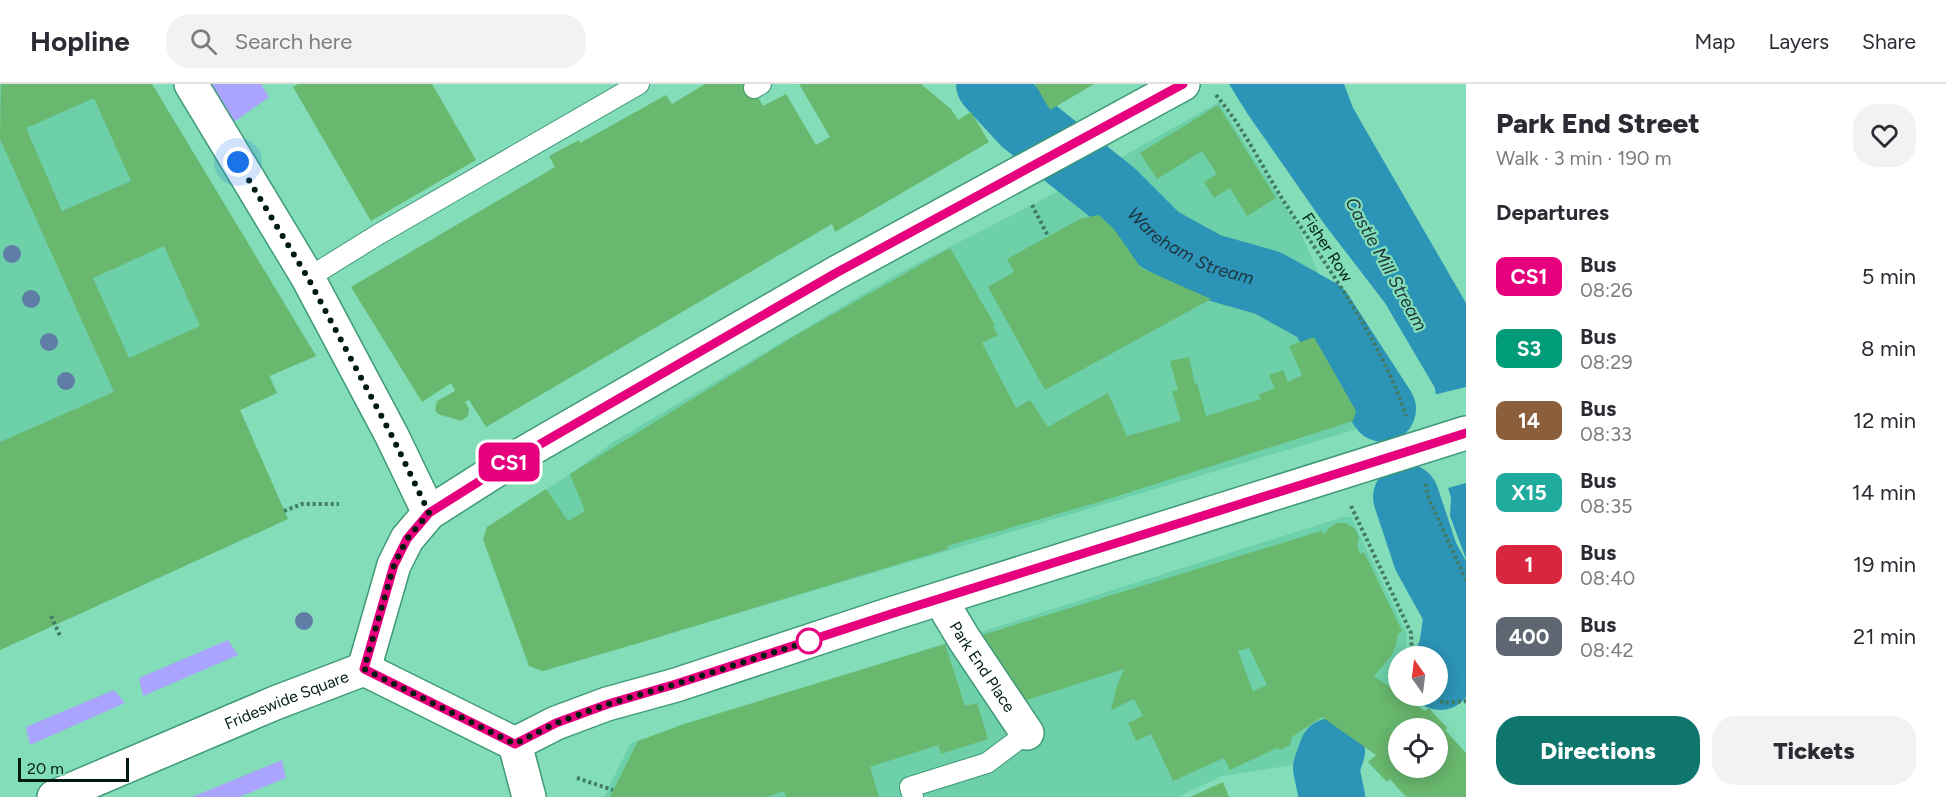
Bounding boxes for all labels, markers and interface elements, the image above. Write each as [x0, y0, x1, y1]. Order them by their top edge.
search box [166, 14, 586, 68]
text: Hopline [30, 24, 130, 58]
icon: search [187, 25, 220, 58]
text: Search here [235, 28, 352, 55]
text: Map [1695, 29, 1735, 54]
text: Layers [1768, 29, 1829, 54]
text: Share [1862, 29, 1916, 54]
button: heart [1853, 104, 1916, 167]
text: Park End Street [1496, 106, 1700, 140]
text: Walk · 3 min · 190 m [1496, 146, 1672, 170]
your location [223, 147, 253, 177]
water label: Castle Mill Stream [1340, 194, 1432, 334]
text: Departures [1496, 199, 1609, 226]
water label: Wareham Stream [1123, 203, 1256, 289]
street label: Fisher Row [1298, 209, 1357, 286]
text: Bus [1580, 251, 1616, 278]
text: 5 min [1862, 263, 1916, 290]
text: CS1 [1511, 264, 1547, 289]
text: 08:26 [1580, 278, 1633, 302]
text: Bus [1580, 323, 1616, 350]
text: 8 min [1861, 335, 1916, 362]
text: S3 [1517, 336, 1541, 361]
text: 08:29 [1580, 350, 1633, 374]
text: Bus [1580, 395, 1616, 422]
text: 12 min [1853, 407, 1916, 434]
text: 14 [1518, 408, 1540, 433]
text: 08:33 [1580, 422, 1632, 446]
line badge: CS1 [474, 442, 544, 482]
text: CS1 [491, 450, 527, 475]
text: Bus [1580, 467, 1616, 494]
text: 14 min [1852, 479, 1916, 506]
text: X15 [1511, 480, 1547, 505]
text: 08:35 [1580, 494, 1633, 518]
text: Bus [1580, 539, 1616, 566]
text: 19 min [1853, 551, 1916, 578]
text: 1 [1525, 552, 1533, 577]
text: 08:40 [1580, 566, 1635, 590]
text: Bus [1580, 611, 1616, 638]
street label: Park End Place [946, 618, 1019, 716]
text: 21 min [1853, 623, 1916, 650]
text: 400 [1509, 624, 1549, 649]
unlabelled marker [796, 628, 822, 654]
text: 08:42 [1580, 638, 1634, 662]
north arrow [1388, 646, 1448, 706]
map controls [1388, 646, 1448, 778]
street label: Frideswide Square [222, 667, 352, 733]
button: Directions [1496, 716, 1700, 785]
button: Tickets [1712, 716, 1916, 785]
button: locate [1388, 718, 1448, 778]
scale bar [18, 755, 129, 782]
text: 20 m [27, 759, 64, 778]

